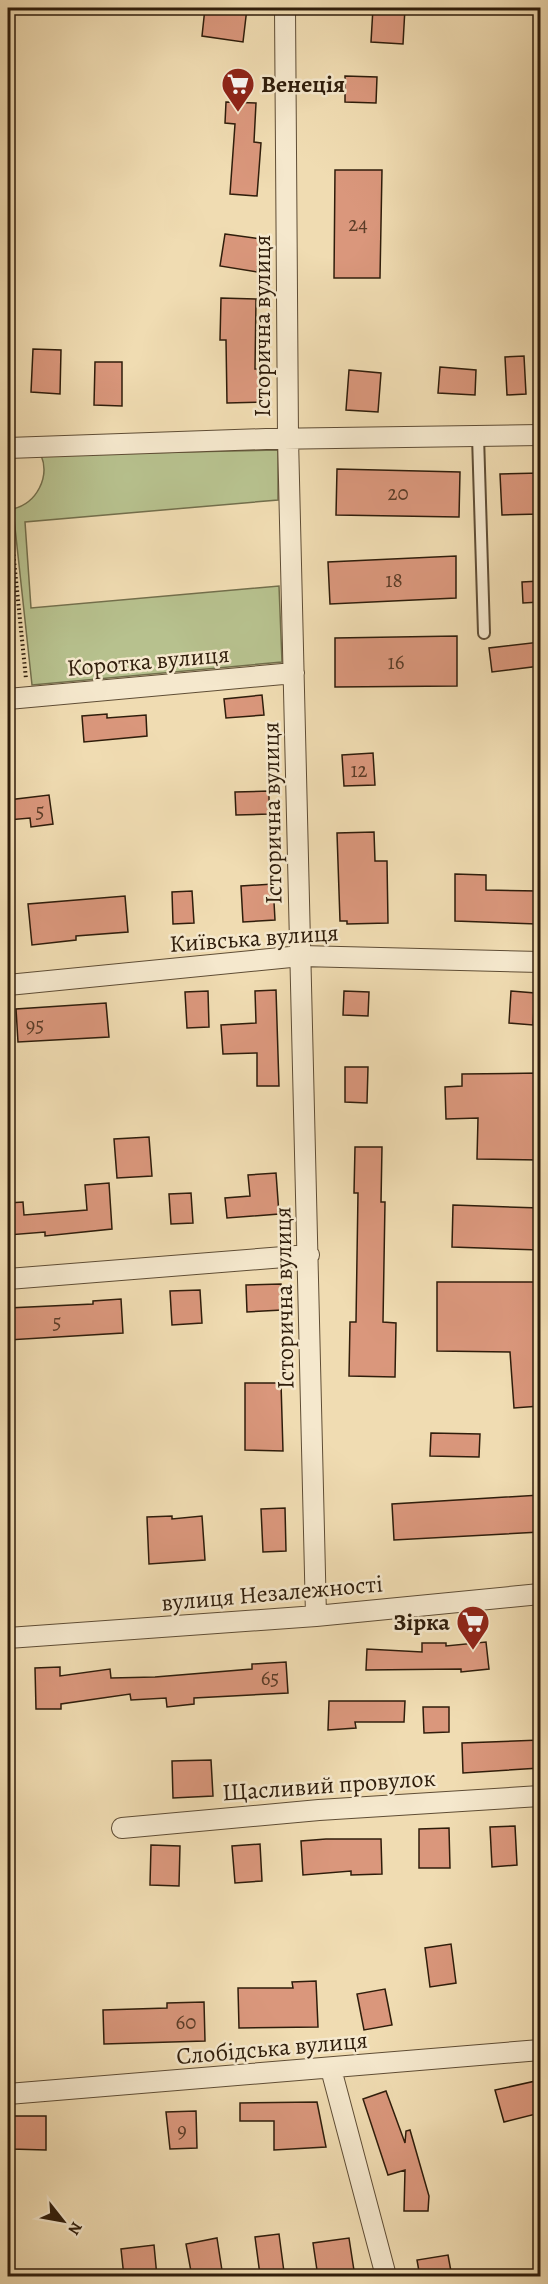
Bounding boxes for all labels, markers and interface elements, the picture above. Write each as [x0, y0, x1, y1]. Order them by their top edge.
supermarket icon: Венеція [220, 66, 256, 113]
place label: Венеція [261, 68, 345, 100]
house number: 24 [348, 210, 368, 238]
street label: Історична вулиця [246, 235, 278, 417]
house number: 20 [387, 479, 409, 507]
house number: 18 [385, 566, 403, 594]
street label: Коротка вулиця [65, 638, 231, 684]
house number: 16 [388, 648, 405, 676]
street label: Історична вулиця [254, 721, 290, 905]
house number: 12 [350, 756, 368, 784]
house number: 5 [35, 797, 45, 825]
street label: Київська вулиця [168, 916, 340, 960]
house number: 95 [26, 1011, 44, 1039]
street label: Історична вулиця [266, 1206, 302, 1390]
house number: 5 [52, 1308, 62, 1336]
street label: вулиця Незалежності [160, 1567, 384, 1619]
supermarket icon: Зірка [455, 1604, 491, 1651]
place label: Зірка [393, 1606, 451, 1638]
house number: 65 [261, 1664, 279, 1692]
street label: Щасливий провулок [221, 1762, 437, 1808]
house number: 60 [176, 2008, 196, 2036]
street label: Слобідська вулиця [175, 2024, 369, 2072]
house number: 9 [177, 2116, 187, 2144]
north arrow [33, 2191, 93, 2251]
text: N [62, 2218, 87, 2239]

